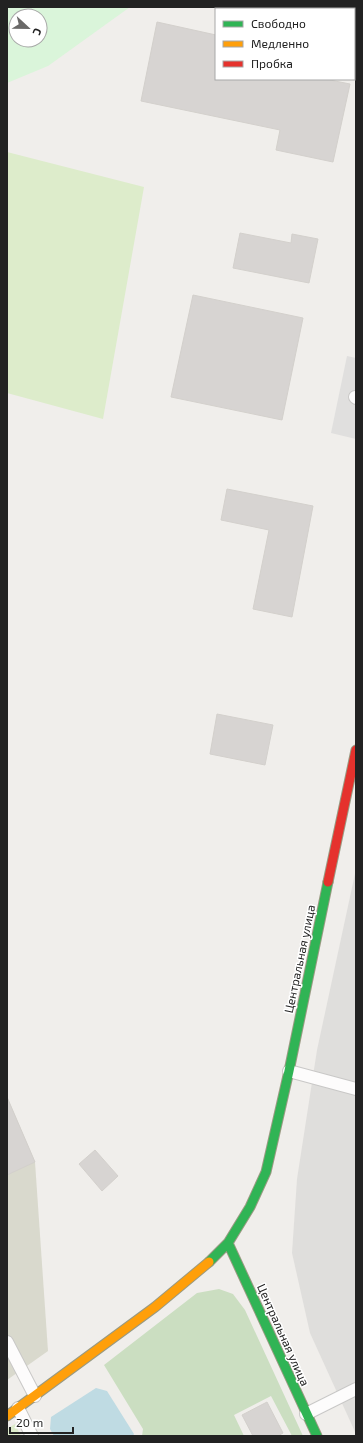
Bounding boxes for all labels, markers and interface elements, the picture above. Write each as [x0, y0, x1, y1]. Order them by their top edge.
north arrow [8, 8, 48, 48]
legend [215, 8, 355, 80]
text: Свободно [251, 16, 306, 30]
text: С [30, 26, 45, 38]
text: Медленно [251, 36, 309, 50]
text: Пробка [251, 56, 293, 70]
street label: Центральная улица [281, 903, 318, 1015]
street label: Центральная улица [254, 1281, 313, 1388]
scale bar [10, 1409, 73, 1435]
text: 20 m [16, 1415, 43, 1429]

